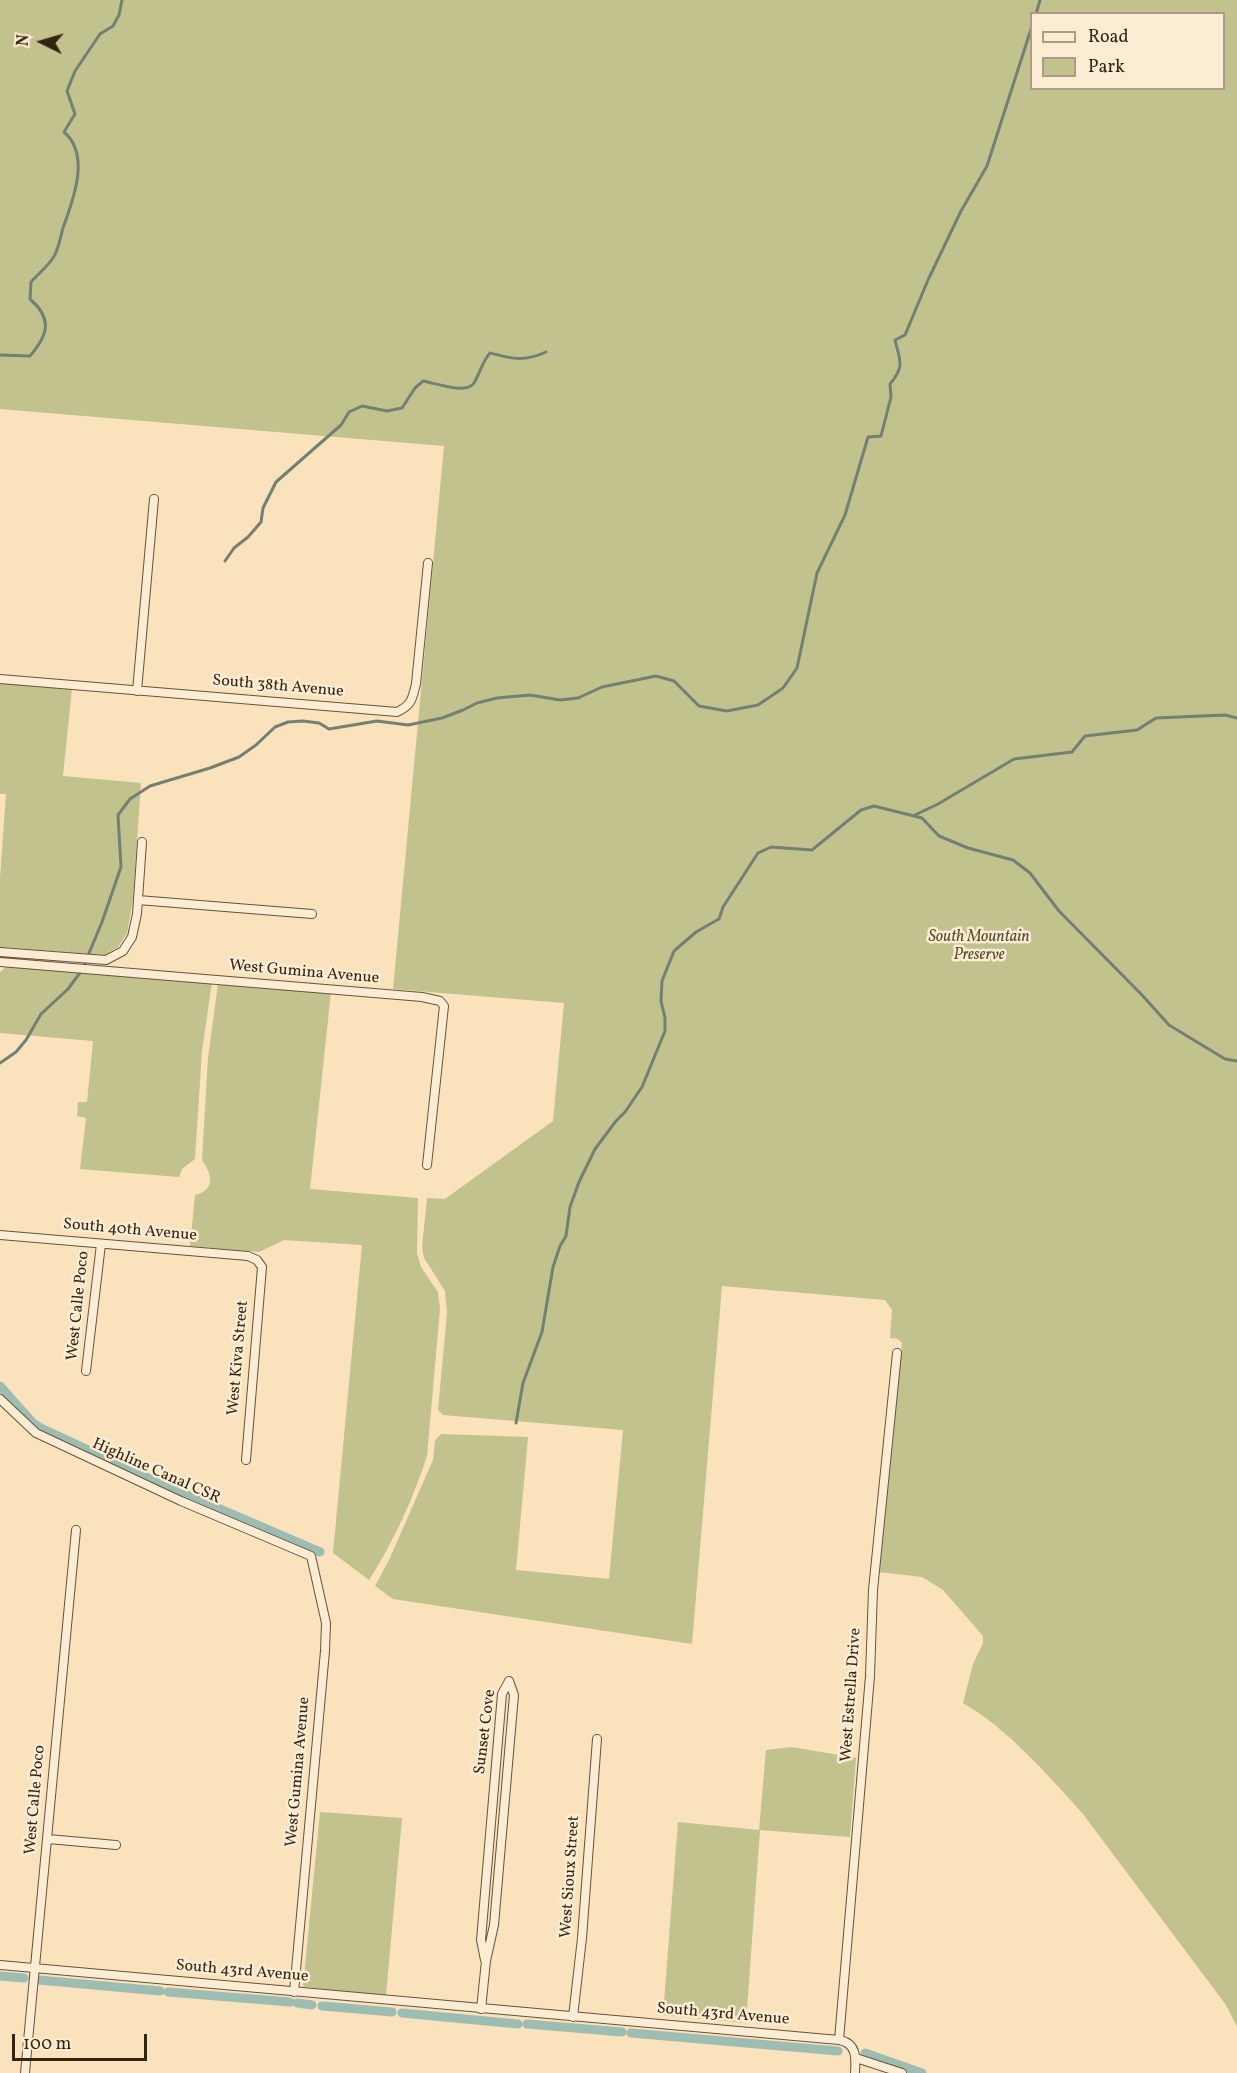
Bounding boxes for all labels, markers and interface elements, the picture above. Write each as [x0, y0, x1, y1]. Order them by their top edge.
north arrow [12, 12, 72, 72]
legend [1030, 12, 1225, 90]
text: Road [1088, 25, 1129, 50]
text: N [13, 34, 36, 47]
text: Park [1088, 55, 1125, 80]
street label: South 38th Avenue [212, 672, 344, 702]
park label: South Mountain Preserve [928, 928, 1030, 966]
street label: West Gumina Avenue [228, 957, 380, 989]
street label: South 40th Avenue [62, 1216, 198, 1246]
street label: West Calle Poco [64, 1250, 94, 1362]
street label: West Kiva Street [224, 1300, 254, 1416]
street label: Highline Canal CSR [89, 1435, 223, 1509]
street label: West Estrella Drive [838, 1627, 866, 1763]
street label: Sunset Cove [471, 1688, 501, 1776]
street label: West Gumina Avenue [283, 1696, 315, 1848]
street label: West Calle Poco [22, 1744, 50, 1856]
street label: West Sioux Street [557, 1815, 585, 1939]
street label: South 43rd Avenue [175, 1957, 309, 1987]
street label: South 43rd Avenue [656, 2000, 790, 2030]
scale bar [15, 2022, 150, 2060]
text: 100 m [23, 2032, 72, 2057]

